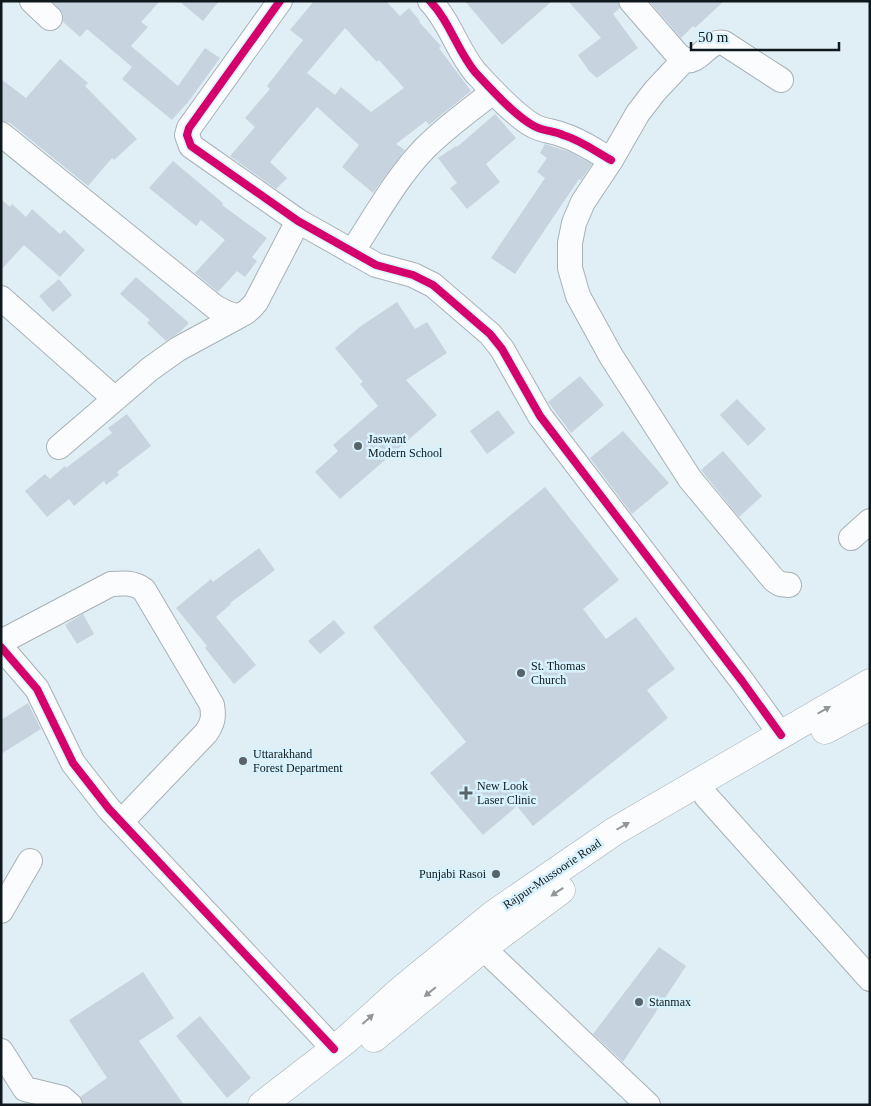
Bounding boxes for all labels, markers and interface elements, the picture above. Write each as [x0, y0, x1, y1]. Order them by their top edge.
scale bar [691, 20, 838, 52]
text: 50 m [698, 29, 729, 45]
place label: Jaswant Modern School [368, 432, 443, 460]
marker: Jaswant Modern School [352, 440, 364, 452]
place label: St. Thomas Church [531, 659, 586, 687]
marker: St. Thomas Church [515, 667, 527, 679]
one-way arrow [818, 705, 831, 714]
place label: Uttarakhand Forest Department [253, 747, 343, 775]
marker: Uttarakhand Forest Department [237, 755, 249, 767]
place label: New Look Laser Clinic [477, 779, 536, 807]
marker: New Look Laser Clinic [459, 786, 473, 800]
one-way arrow [617, 822, 630, 831]
street label: Rajpur-Mussoorie Road [500, 836, 604, 912]
place label: Punjabi Rasoi [419, 867, 487, 881]
marker: Punjabi Rasoi [490, 868, 502, 880]
one-way arrow [551, 887, 564, 897]
one-way arrow [423, 987, 436, 998]
place label: Stanmax [649, 995, 691, 1009]
marker: Stanmax [633, 996, 645, 1008]
one-way arrow [362, 1013, 374, 1025]

